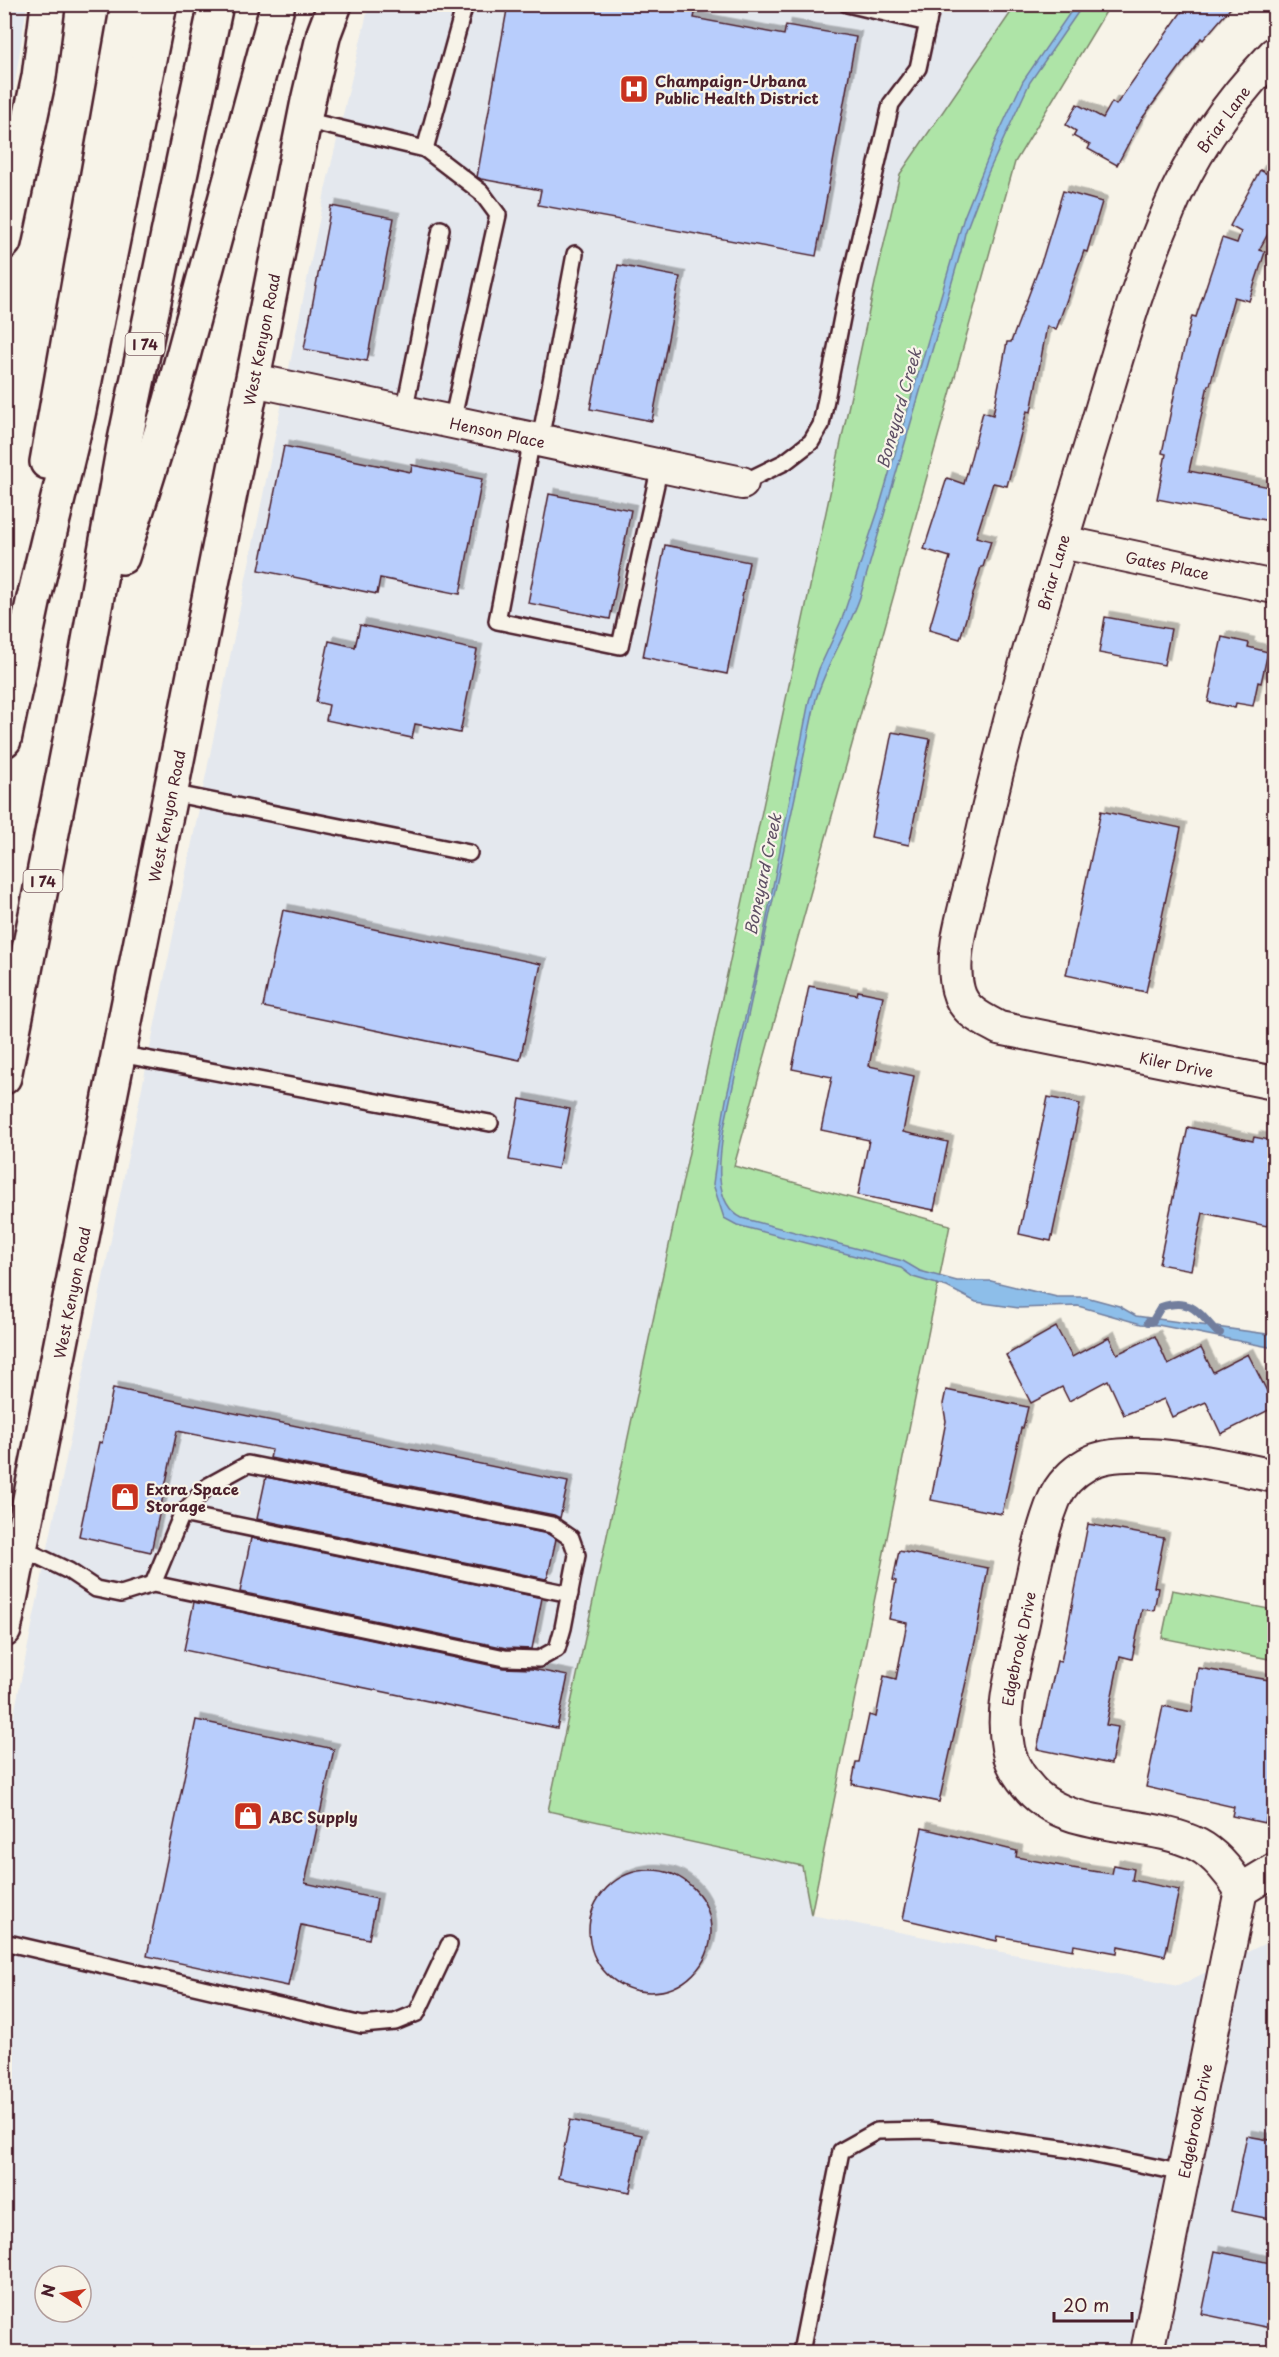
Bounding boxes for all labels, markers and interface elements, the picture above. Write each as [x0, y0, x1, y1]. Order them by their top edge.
place label: Champaign-Urbana Public Health District [655, 69, 819, 109]
hospital icon: Champaign-Urbana Public Health District [618, 73, 650, 105]
street label: Briar Lane [1191, 81, 1255, 157]
street label: West Kenyon Road [236, 271, 285, 407]
road number: I 74 [126, 333, 164, 355]
water label: Boneyard Creek [869, 344, 927, 471]
street label: Henson Place [448, 410, 547, 453]
street label: Briar Lane [1031, 531, 1075, 613]
street label: Gates Place [1124, 544, 1212, 585]
street label: West Kenyon Road [141, 748, 190, 884]
water label: Boneyard Creek [737, 810, 787, 937]
road number: I 74 [24, 870, 63, 892]
street label: Kiler Drive [1137, 1045, 1216, 1082]
street label: West Kenyon Road [47, 1225, 95, 1361]
place label: Extra Space Storage [146, 1477, 239, 1517]
shop icon: Extra Space Storage [109, 1481, 141, 1513]
street label: Edgebrook Drive [995, 1589, 1041, 1707]
shop icon: ABC Supply [232, 1800, 264, 1832]
place label: ABC Supply [268, 1805, 358, 1828]
street label: Edgebrook Drive [1171, 2061, 1217, 2180]
north arrow [33, 2264, 93, 2324]
text: N [34, 2282, 60, 2299]
scale bar [1054, 2285, 1132, 2323]
text: 20 m [1063, 2291, 1109, 2318]

